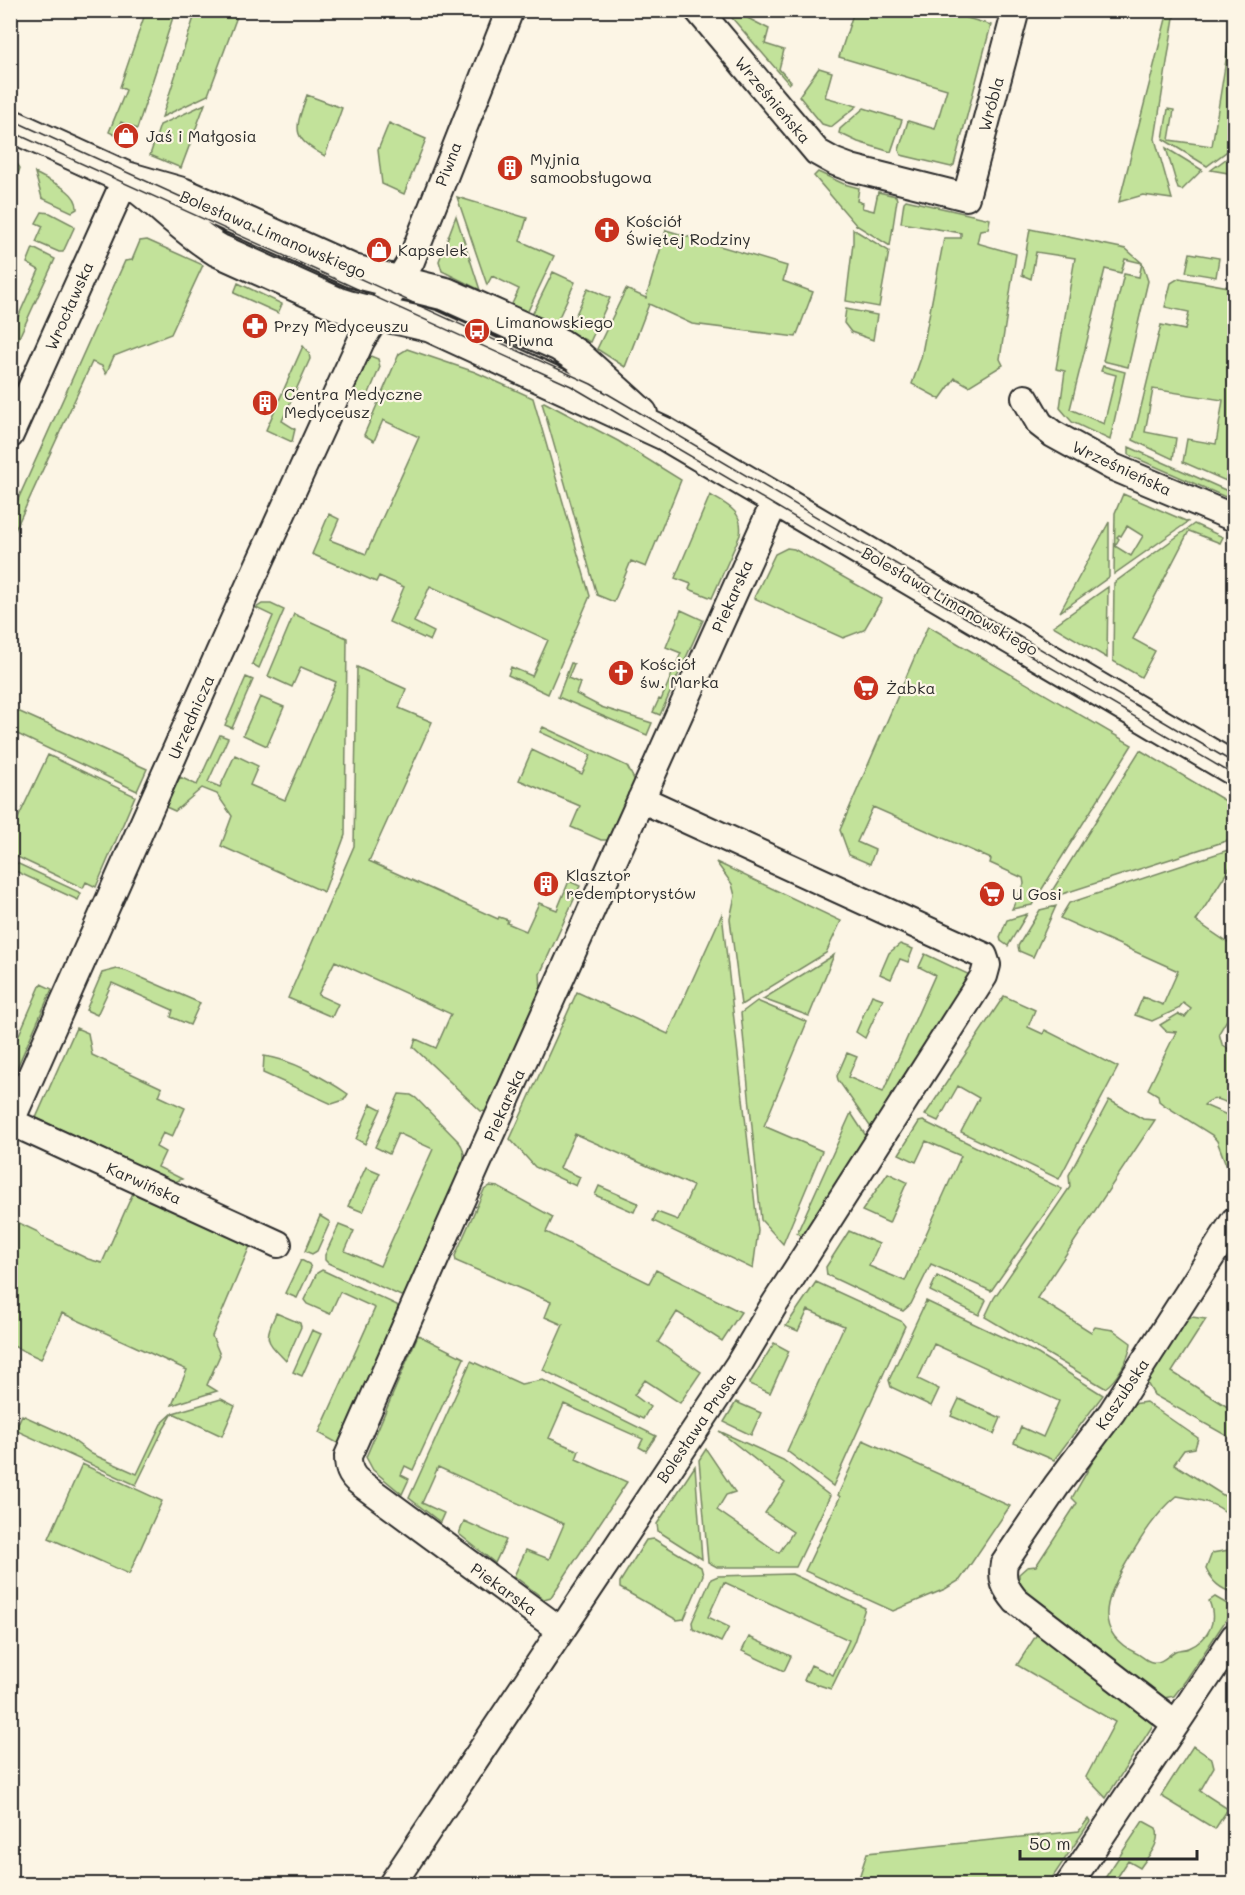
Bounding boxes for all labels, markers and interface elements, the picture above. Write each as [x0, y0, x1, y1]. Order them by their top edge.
street label: Wrześnieńska [731, 52, 816, 148]
street label: Wróbla [973, 74, 1008, 134]
shop icon: Jaś i Małgosia [111, 121, 141, 151]
place label: Jaś i Małgosia [146, 125, 257, 146]
street label: Piwna [430, 139, 466, 189]
place label: Myjnia samoobsługowa [530, 148, 652, 187]
building icon: Myjnia samoobsługowa [495, 153, 525, 183]
street label: Bolesława Limanowskiego [177, 185, 369, 282]
place label: Kościół Świętej Rodziny [626, 210, 751, 249]
church icon: Kościół Świętej Rodziny [592, 215, 622, 245]
shop icon: Kapselek [364, 235, 394, 265]
place label: Kapselek [398, 239, 468, 260]
street label: Wrocławska [40, 258, 97, 353]
pharmacy icon: Przy Medyceuszu [240, 311, 270, 341]
place label: Limanowskiego - Piwna [496, 311, 613, 350]
place label: Przy Medyceuszu [274, 315, 409, 336]
bus stop icon: Limanowskiego - Piwna [462, 316, 492, 346]
place label: Centra Medyczne Medyceusz [284, 383, 423, 422]
building icon: Centra Medyczne Medyceusz [250, 388, 280, 418]
street label: Wrześnieńska [1069, 435, 1175, 500]
street label: Bolesława Limanowskiego [858, 541, 1042, 660]
street label: Piekarska [706, 556, 757, 635]
place label: Kościół św. Marka [640, 653, 719, 692]
church icon: Kościół św. Marka [606, 658, 636, 688]
street label: Urzędnicza [163, 672, 218, 762]
supermarket icon: Żabka [851, 673, 881, 703]
place label: Żabka [886, 677, 935, 698]
place label: Klasztor redemptorystów [566, 864, 696, 903]
building icon: Klasztor redemptorystów [531, 869, 561, 899]
supermarket icon: U Gosi [977, 879, 1007, 909]
place label: U Gosi [1012, 883, 1062, 904]
street label: Piekarska [478, 1065, 529, 1144]
street label: Karwińska [103, 1157, 185, 1208]
street label: Kaszubska [1090, 1354, 1153, 1433]
street label: Bolesława Prusa [651, 1369, 740, 1487]
street label: Piekarska [467, 1557, 542, 1620]
scale bar [1020, 1823, 1197, 1861]
text: 50 m [1029, 1831, 1071, 1855]

